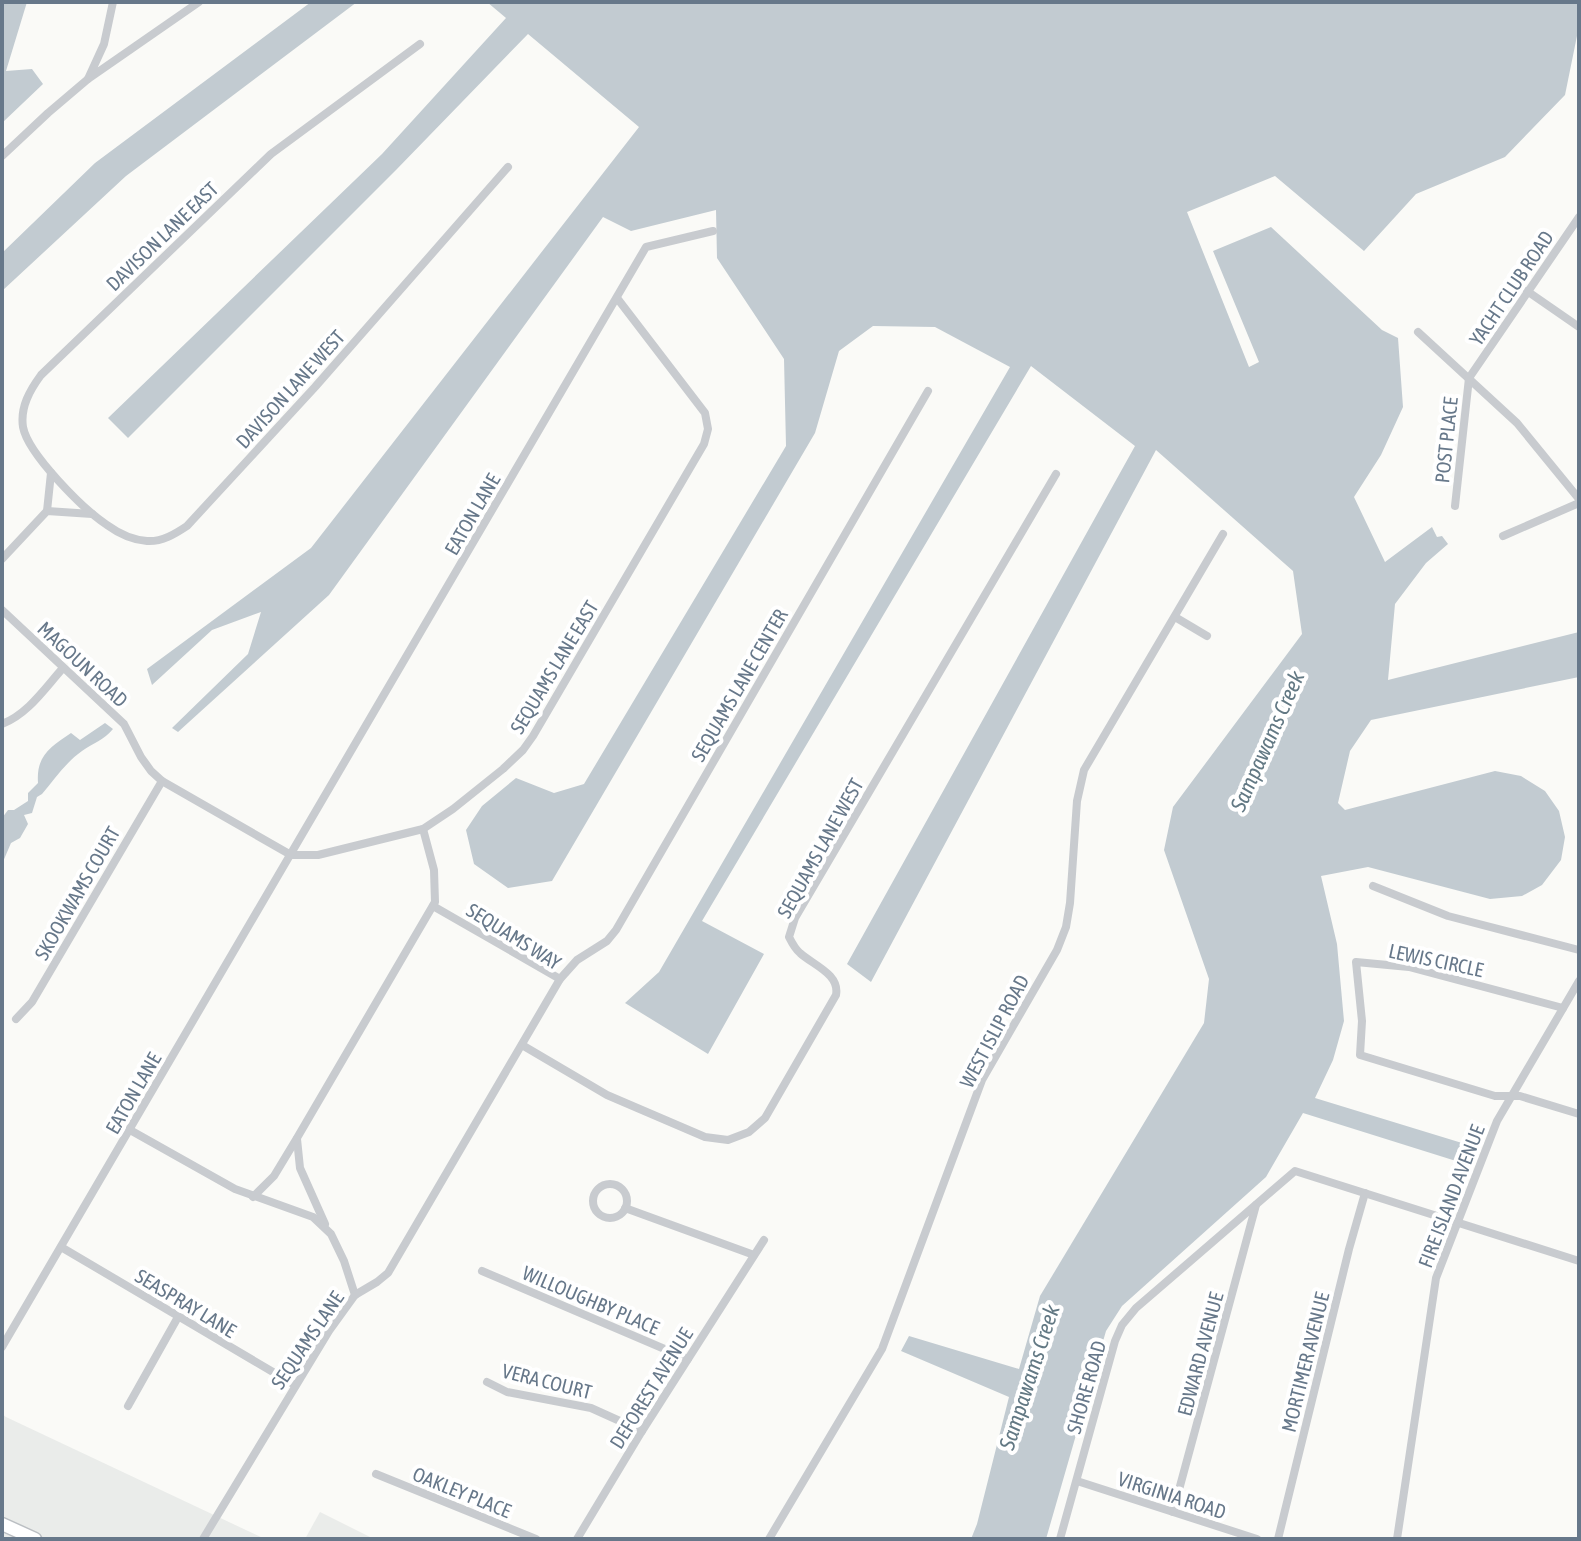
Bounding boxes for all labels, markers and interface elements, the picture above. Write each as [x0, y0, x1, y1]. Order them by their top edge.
street label: DAVISON LANE EAST [101, 177, 223, 295]
street label: YACHT CLUB ROAD [1464, 226, 1558, 350]
street label: DAVISON LANE WEST [231, 325, 349, 453]
street label: POST PLACE [1430, 395, 1462, 484]
street label: EATON LANE [440, 469, 505, 559]
street label: SEQUAMS LANE EAST [505, 596, 603, 738]
street label: SEQUAMS LANE CENTER [686, 605, 792, 765]
street label: MAGOUN ROAD [33, 617, 133, 711]
water label: Sampawams Creek [1224, 667, 1310, 816]
street label: SEQUAMS LANE WEST [772, 774, 868, 922]
street label: SKOOKWAMS COURT [30, 822, 125, 964]
street label: SEQUAMS WAY [463, 898, 565, 974]
street label: LEWIS CIRCLE [1387, 939, 1486, 981]
street label: WEST ISLIP ROAD [955, 971, 1033, 1091]
street label: EATON LANE [101, 1048, 166, 1138]
street label: FIRE ISLAND AVENUE [1413, 1121, 1489, 1271]
street label: WILLOUGHBY PLACE [519, 1261, 663, 1339]
street label: SEASPRAY LANE [132, 1264, 241, 1342]
street label: SEQUAMS LANE [266, 1287, 348, 1393]
street label: EDWARD AVENUE [1172, 1289, 1228, 1418]
street label: MORTIMER AVENUE [1276, 1289, 1334, 1434]
water label: Sampawams Creek [993, 1301, 1065, 1454]
street label: DEFOREST AVENUE [605, 1323, 697, 1453]
street label: SHORE ROAD [1062, 1338, 1110, 1436]
street label: VERA COURT [500, 1359, 594, 1403]
street label: OAKLEY PLACE [409, 1462, 515, 1522]
street label: VIRGINIA ROAD [1115, 1467, 1229, 1523]

